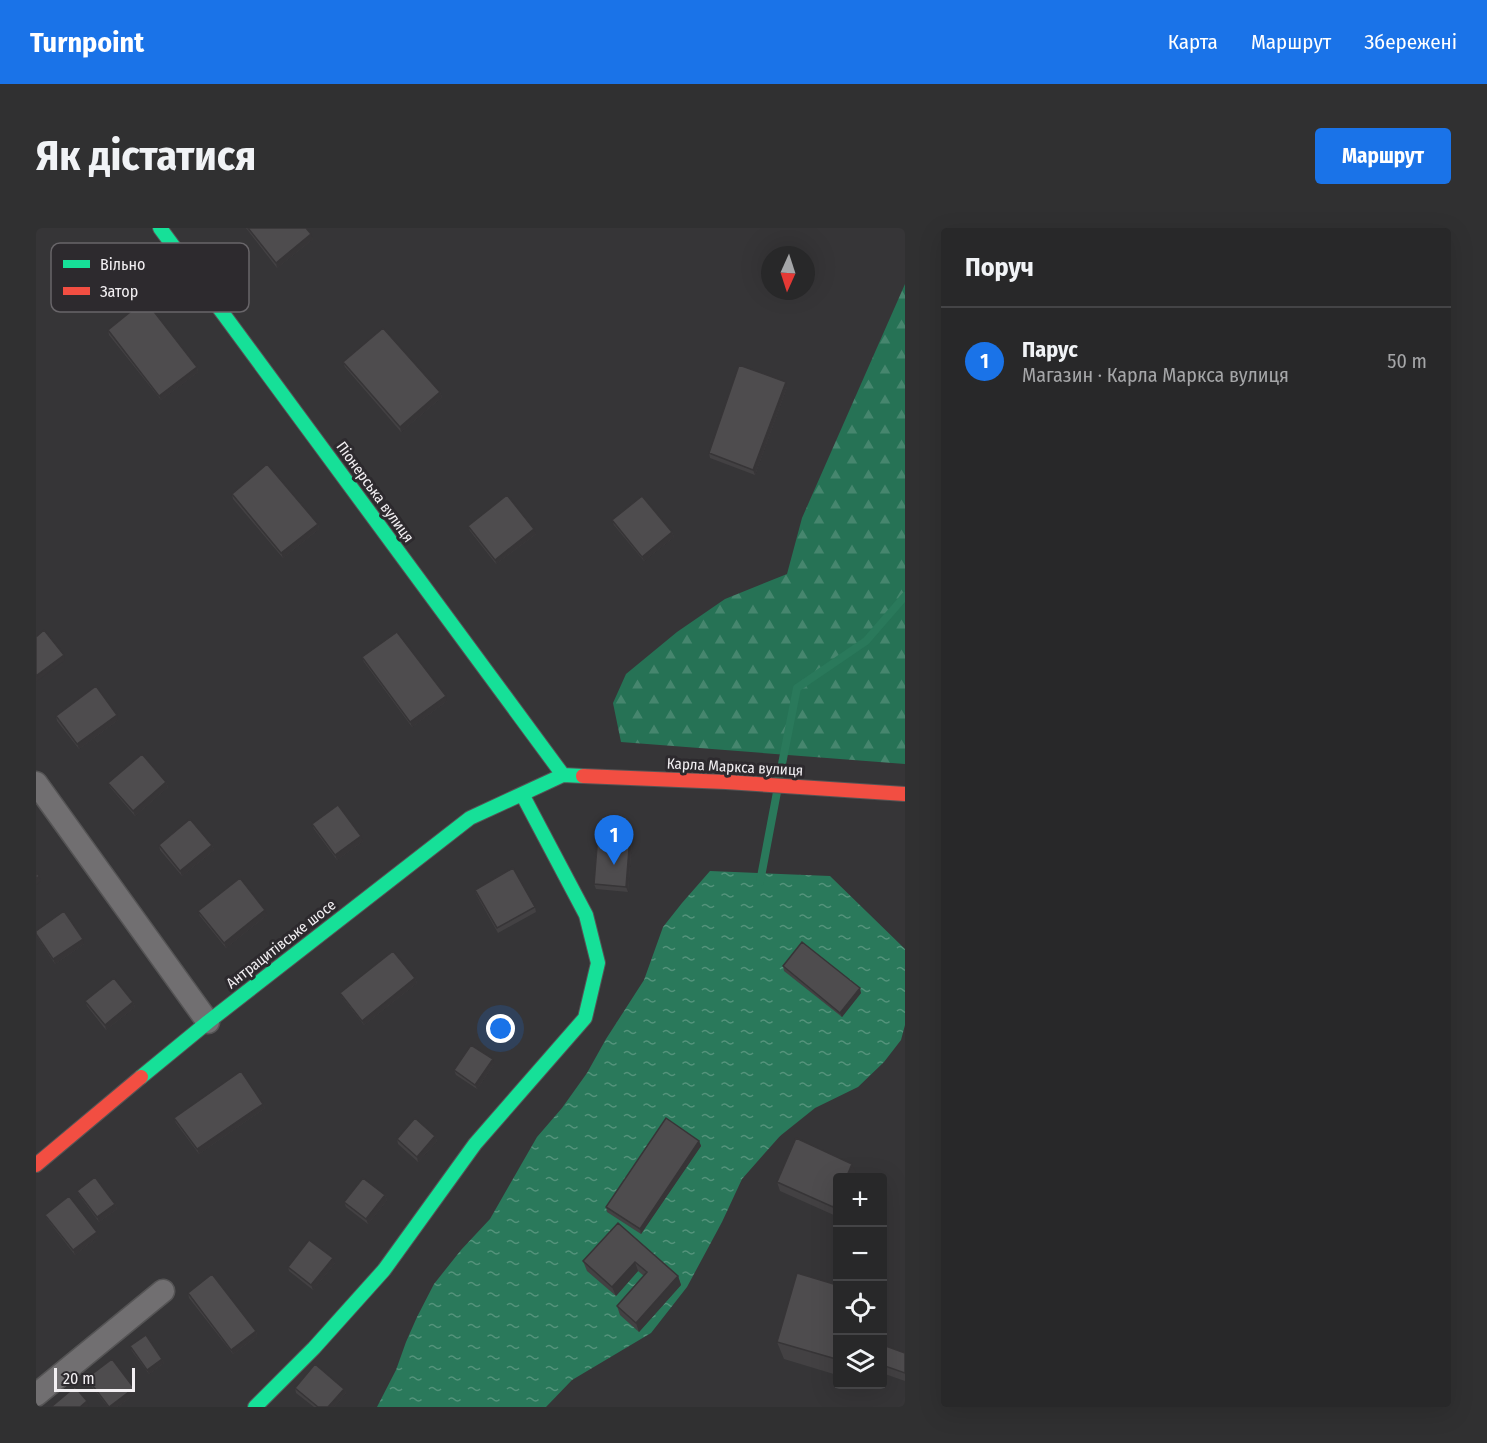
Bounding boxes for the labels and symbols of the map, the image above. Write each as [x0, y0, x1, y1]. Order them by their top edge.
legend [51, 243, 249, 312]
north arrow [761, 246, 815, 300]
text: Вільно [100, 255, 145, 274]
text: Затор [100, 282, 138, 301]
street label: Піонерська вулиця [332, 438, 418, 546]
street label: Карла Маркса вулиця [666, 754, 804, 780]
pin: 1 [594, 816, 634, 865]
street label: Антрацитівське шосе [223, 896, 339, 992]
your location [486, 1014, 515, 1043]
scale bar [54, 1365, 135, 1392]

